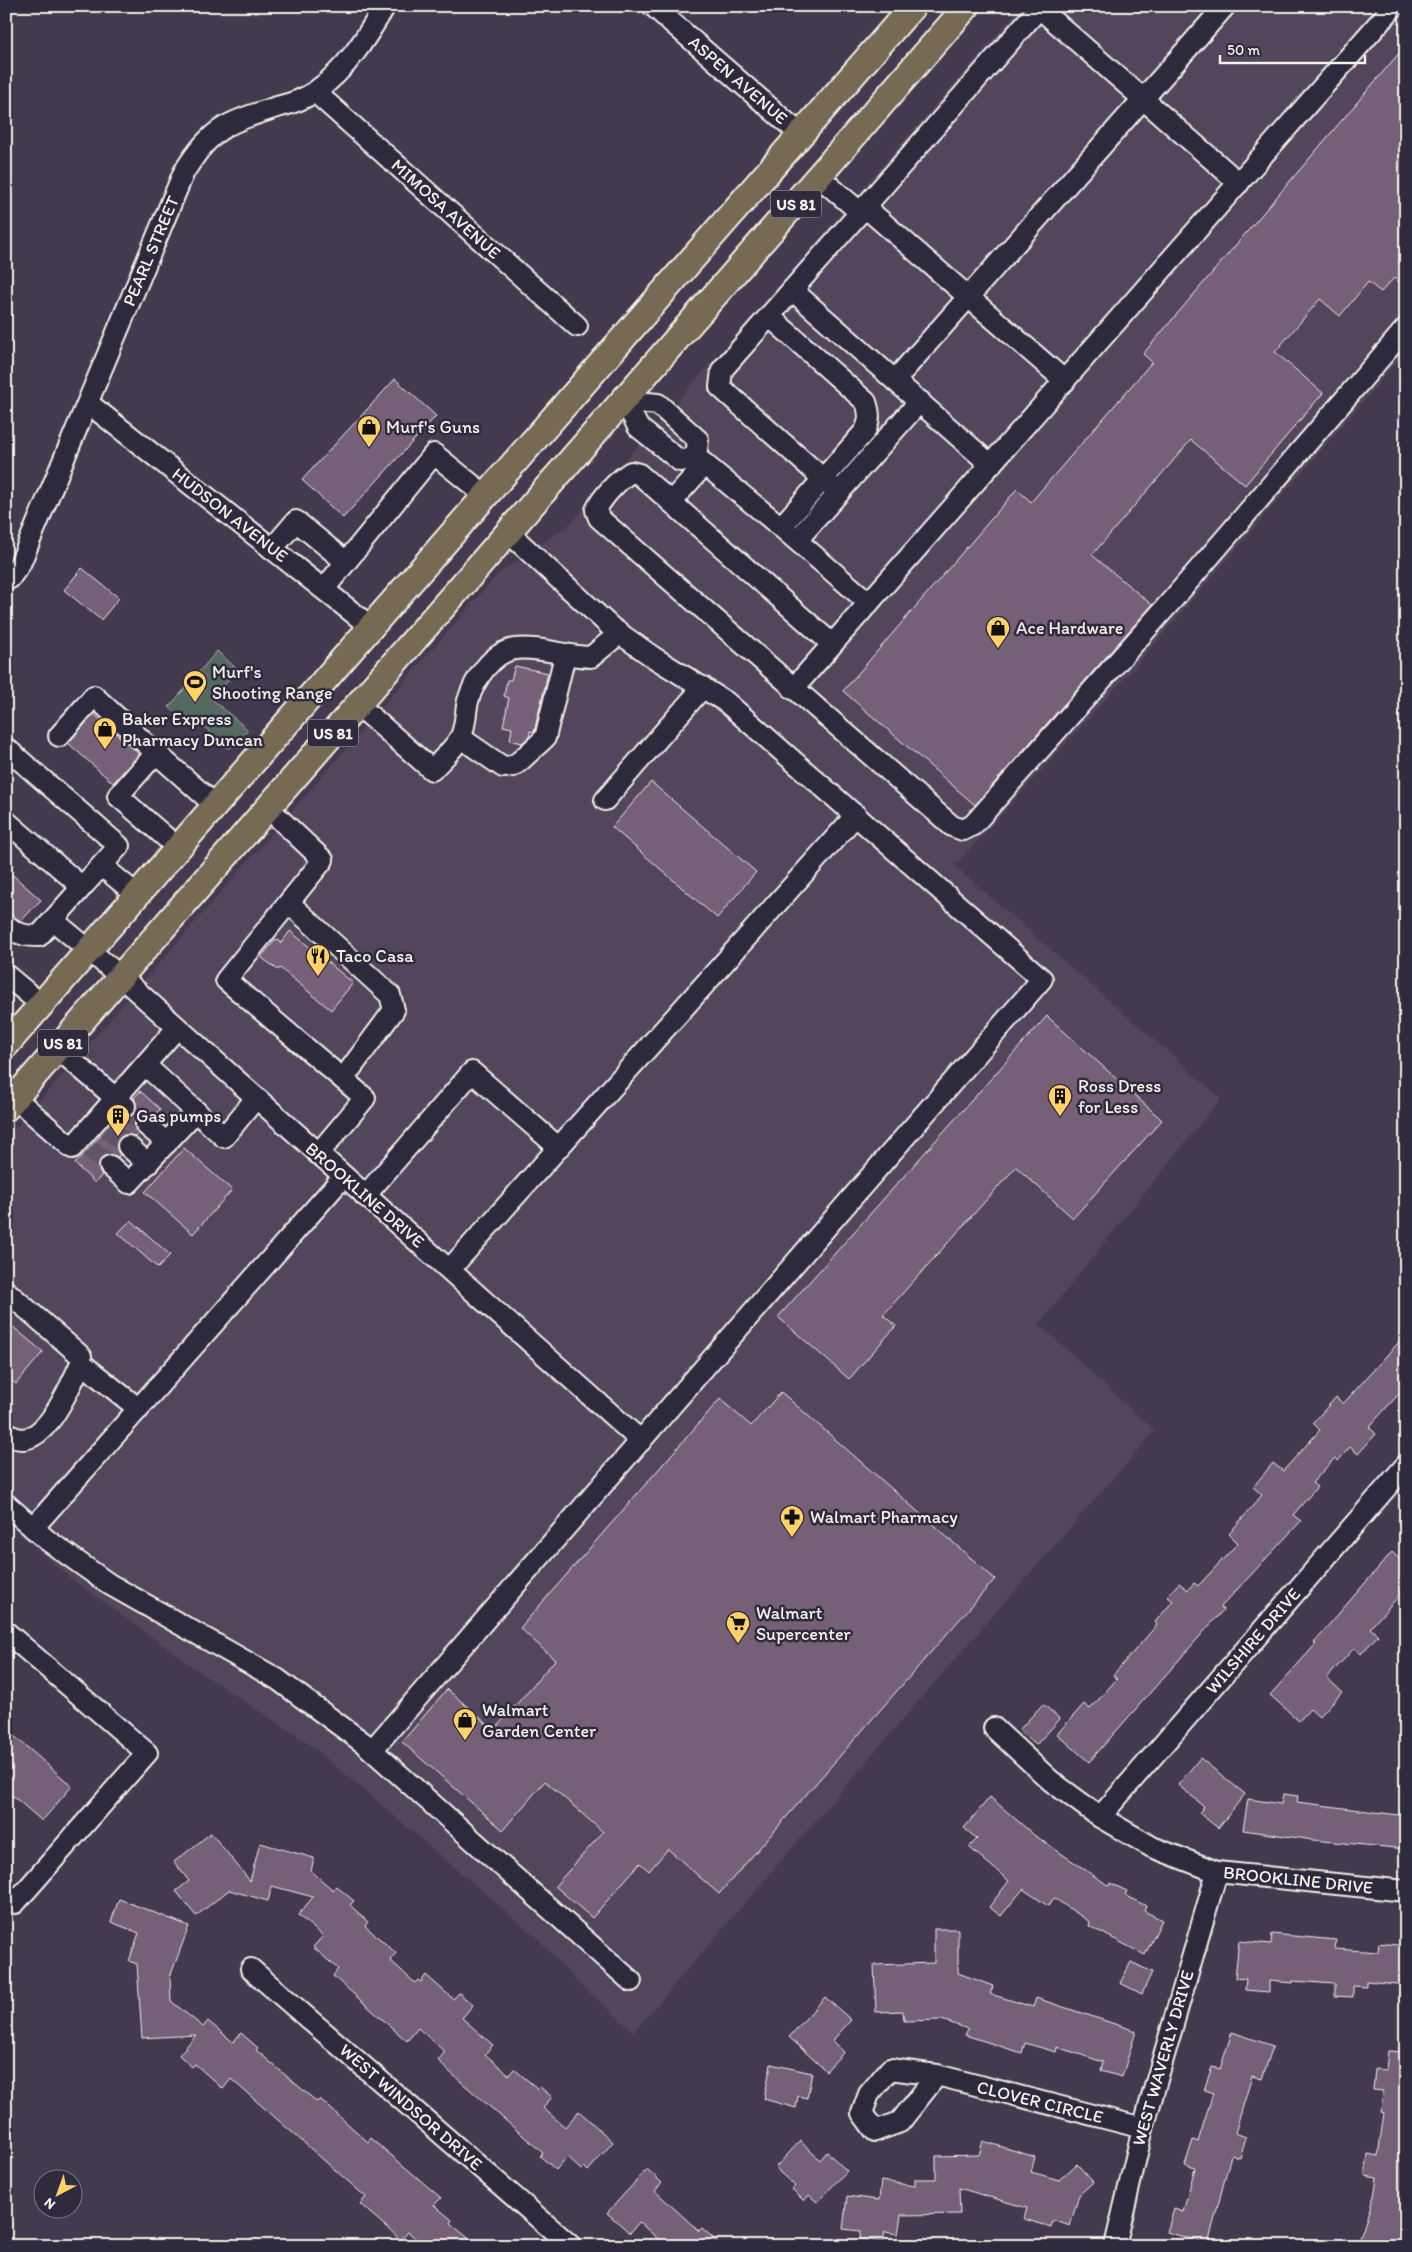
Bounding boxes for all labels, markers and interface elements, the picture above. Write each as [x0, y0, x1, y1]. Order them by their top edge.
street label: ASPEN AVENUE [684, 31, 792, 129]
scale bar [1220, 32, 1364, 64]
text: 50 m [1227, 41, 1260, 59]
street label: MIMOSA AVENUE [387, 154, 505, 264]
road number: US 81 [771, 190, 821, 218]
street label: PEARL STREET [118, 193, 184, 309]
shop icon: Murf's Guns [356, 414, 382, 448]
place label: Murf's Guns [386, 416, 480, 438]
street label: HUDSON AVENUE [168, 463, 292, 567]
shop icon: Ace Hardware [985, 615, 1011, 649]
place label: Ace Hardware [1016, 617, 1123, 639]
place label: Murf's Shooting Range [212, 661, 333, 704]
sports icon: Murf's Shooting Range [182, 669, 208, 703]
place label: Baker Express Pharmacy Duncan [122, 708, 263, 751]
shop icon: Baker Express Pharmacy Duncan [92, 716, 118, 750]
road number: US 81 [308, 720, 358, 746]
restaurant icon: Taco Casa [305, 943, 331, 977]
place label: Taco Casa [336, 945, 414, 967]
road number: US 81 [38, 1030, 88, 1056]
place label: Ross Dress for Less [1078, 1075, 1161, 1118]
building icon: Ross Dress for Less [1047, 1083, 1073, 1117]
building icon: Gas pumps [105, 1103, 131, 1137]
place label: Gas pumps [136, 1105, 221, 1127]
street label: BROOKLINE DRIVE [301, 1137, 429, 1253]
pharmacy icon: Walmart Pharmacy [779, 1504, 805, 1538]
place label: Walmart Pharmacy [810, 1506, 958, 1528]
street label: WILSHIRE DRIVE [1201, 1583, 1305, 1699]
place label: Walmart Supercenter [756, 1602, 852, 1645]
supermarket icon: Walmart Supercenter [725, 1610, 751, 1644]
place label: Walmart Garden Center [482, 1699, 597, 1742]
shop icon: Walmart Garden Center [452, 1707, 478, 1741]
street label: BROOKLINE DRIVE [1222, 1861, 1374, 1899]
street label: WEST WAVERLY DRIVE [1127, 1968, 1199, 2148]
street label: WEST WINDSOR DRIVE [335, 2039, 487, 2175]
street label: CLOVER CIRCLE [975, 2076, 1105, 2128]
north arrow [32, 2170, 82, 2220]
text: N [41, 2194, 59, 2213]

